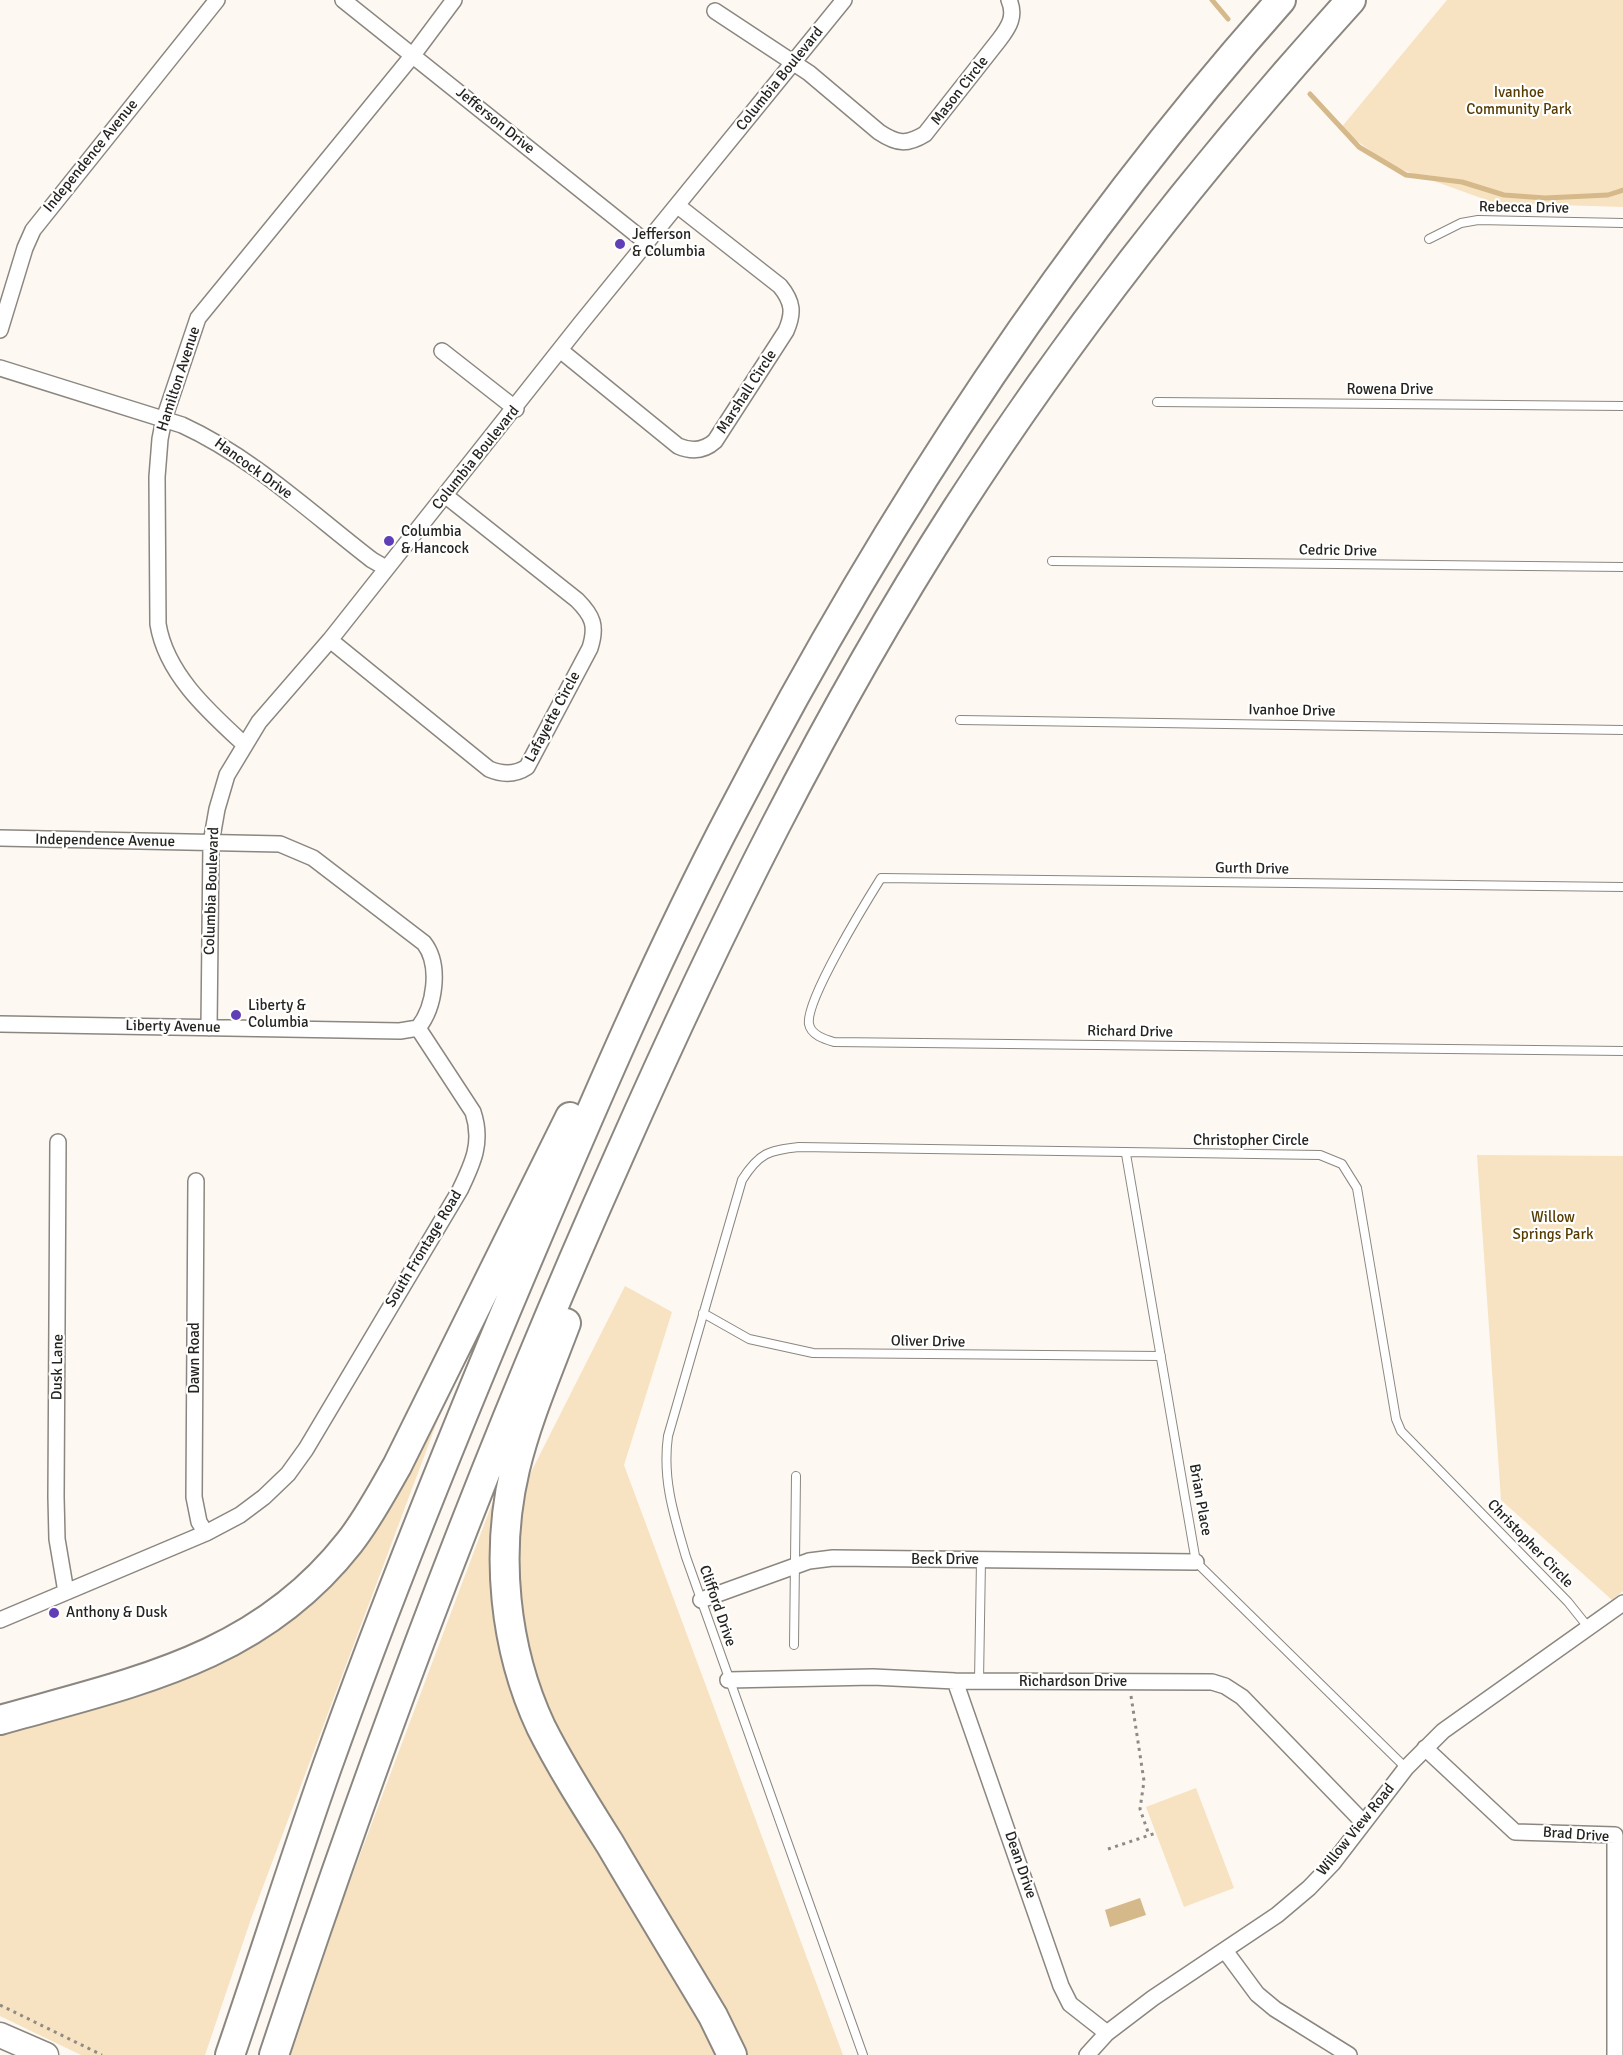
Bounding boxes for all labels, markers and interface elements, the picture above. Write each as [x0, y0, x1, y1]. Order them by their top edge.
street label: Columbia Boulevard [733, 23, 827, 135]
street label: Mason Circle [927, 53, 993, 129]
street label: Jefferson Drive [452, 84, 538, 158]
park label: Ivanhoe Community Park [1466, 84, 1572, 119]
street label: Independence Avenue [40, 96, 142, 216]
street label: Rebecca Drive [1479, 198, 1569, 218]
place label: Jefferson & Columbia [632, 226, 705, 261]
marker: Jefferson & Columbia [613, 237, 627, 251]
street label: Hamilton Avenue [154, 324, 204, 434]
street label: Marshall Circle [713, 347, 781, 437]
street label: Rowena Drive [1346, 381, 1434, 399]
street label: Columbia Boulevard [429, 402, 523, 514]
street label: Hancock Drive [210, 435, 296, 503]
place label: Columbia & Hancock [401, 523, 469, 558]
marker: Columbia & Hancock [382, 534, 396, 548]
street label: Cedric Drive [1299, 541, 1377, 561]
street label: Lafayette Circle [521, 668, 585, 766]
street label: Ivanhoe Drive [1248, 701, 1336, 721]
street label: Columbia Boulevard [201, 827, 223, 955]
street label: Independence Avenue [35, 831, 175, 851]
street label: Gurth Drive [1215, 859, 1289, 879]
place label: Liberty & Columbia [248, 997, 309, 1032]
marker: Liberty & Columbia [229, 1008, 243, 1022]
street label: Liberty Avenue [125, 1017, 221, 1037]
street label: Richard Drive [1087, 1022, 1173, 1042]
street label: Christopher Circle [1193, 1132, 1309, 1150]
street label: South Frontage Road [382, 1187, 466, 1311]
park label: Willow Springs Park [1513, 1209, 1593, 1244]
street label: Dawn Road [186, 1322, 204, 1394]
street label: Oliver Drive [891, 1332, 965, 1352]
street label: Dusk Lane [48, 1334, 68, 1400]
street label: Brian Place [1185, 1463, 1215, 1537]
street label: Christopher Circle [1483, 1496, 1577, 1592]
street label: Beck Drive [911, 1551, 979, 1569]
street label: Clifford Drive [695, 1563, 739, 1649]
place label: Anthony & Dusk [66, 1604, 167, 1622]
marker: Anthony & Dusk [47, 1606, 61, 1620]
street label: Richardson Drive [1019, 1673, 1127, 1691]
street label: Willow View Road [1313, 1780, 1399, 1880]
street label: Brad Drive [1542, 1824, 1610, 1846]
street label: Dean Drive [1000, 1829, 1040, 1901]

